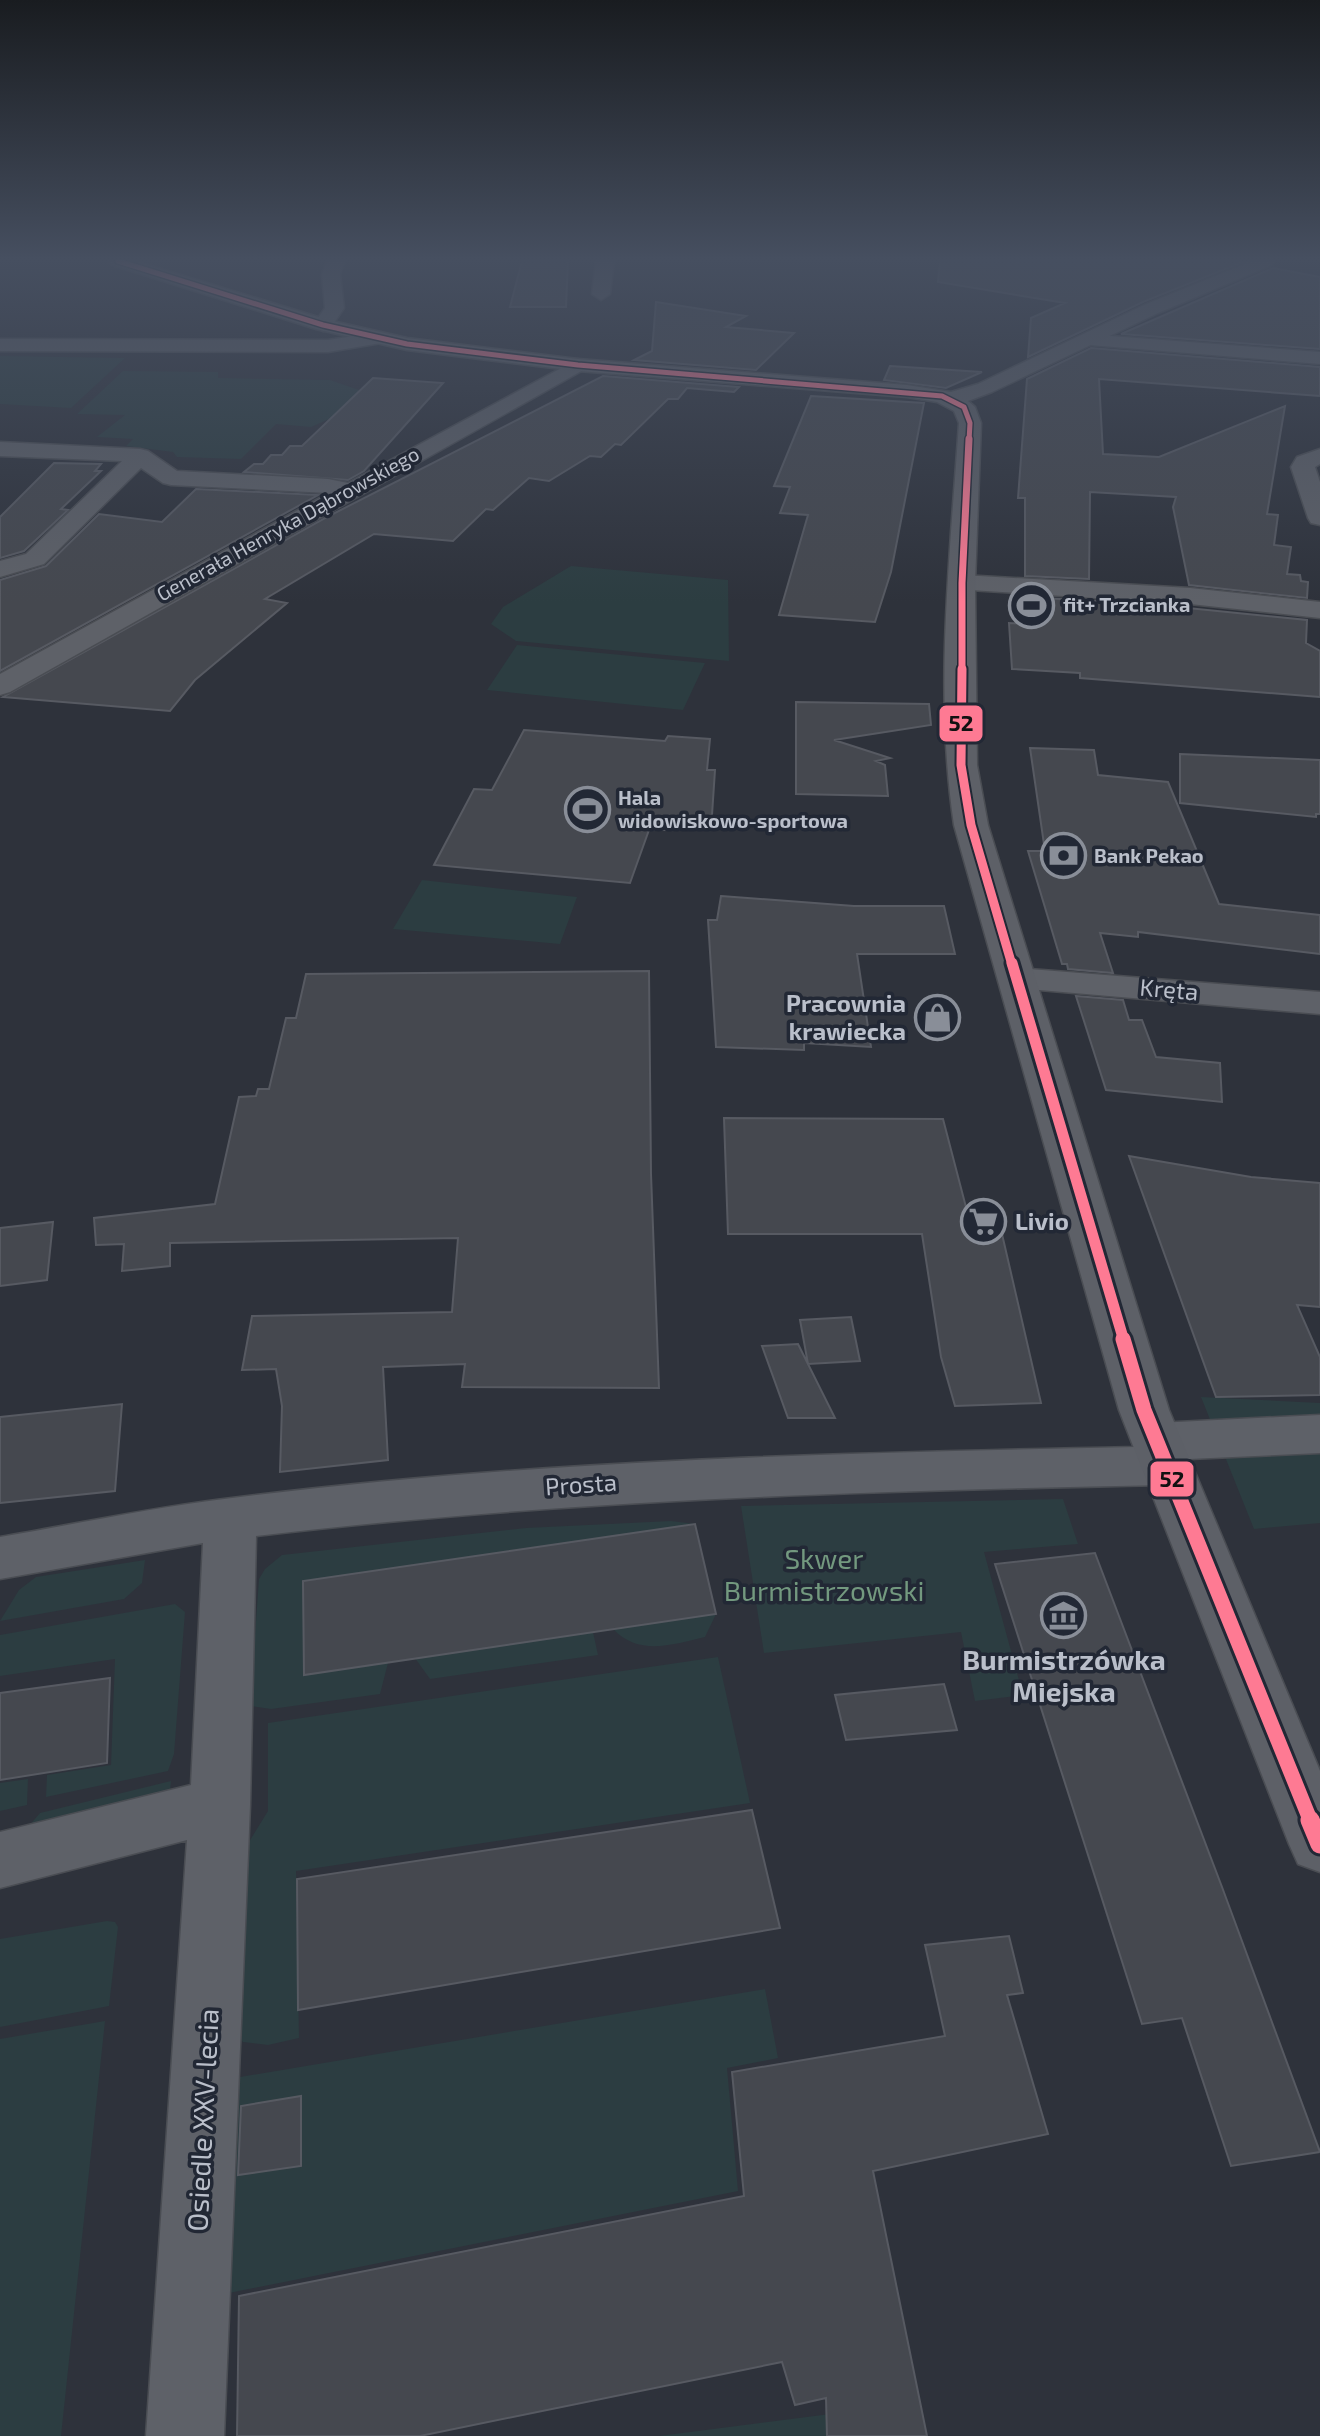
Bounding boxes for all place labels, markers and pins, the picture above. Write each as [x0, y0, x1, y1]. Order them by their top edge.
sports icon: fit+ Trzcianka [1008, 581, 1056, 629]
place label: fit+ Trzcianka [1063, 592, 1190, 616]
place label: Hala widowiskowo-sportowa [618, 785, 848, 832]
sports icon: Hala widowiskowo-sportowa [563, 786, 611, 834]
bank icon: Bank Pekao [1039, 832, 1087, 880]
place label: Bank Pekao [1094, 843, 1204, 867]
place label: Pracownia krawiecka [786, 988, 906, 1045]
shop icon: Pracownia krawiecka [913, 994, 961, 1042]
supermarket icon: Livio [960, 1198, 1008, 1246]
place label: Livio [1015, 1206, 1069, 1235]
museum icon: Burmistrzówka Miejska [1040, 1591, 1088, 1639]
place label: Burmistrzówka Miejska [962, 1642, 1166, 1708]

